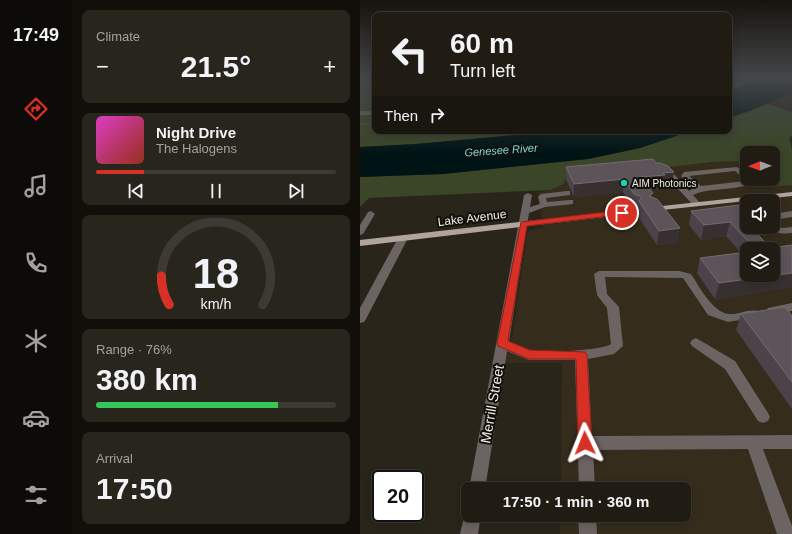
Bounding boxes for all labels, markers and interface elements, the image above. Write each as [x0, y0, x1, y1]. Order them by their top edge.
text: 17:49 [13, 25, 59, 45]
icon: left [384, 28, 436, 80]
text: 60 m [450, 28, 514, 59]
text: Climate [96, 29, 140, 44]
text: 21.5° [181, 50, 251, 83]
text: − [96, 54, 109, 79]
text: + [323, 54, 336, 79]
text: Turn left [450, 61, 515, 81]
icon: directions [22, 95, 50, 123]
icon: right [426, 104, 448, 126]
text: Then [384, 107, 418, 124]
text: Night Drive [156, 124, 236, 141]
text: The Halogens [156, 141, 237, 156]
water label: Genesee River [464, 141, 539, 159]
north arrow [740, 146, 780, 186]
map controls [740, 146, 780, 282]
icon: music [22, 172, 50, 200]
marker: AIM Photonics [619, 178, 629, 188]
place label: AIM Photonics [632, 178, 696, 189]
icon: previous [125, 180, 147, 202]
icon: pause [205, 180, 227, 202]
icon: next [285, 180, 307, 202]
button: sound [740, 194, 780, 234]
pin [605, 196, 639, 230]
icon: arrive [611, 202, 633, 224]
street label: Lake Avenue [437, 207, 508, 229]
button: layers [740, 242, 780, 282]
icon: phone [22, 249, 50, 277]
text: 18 [193, 250, 239, 297]
text: km/h [201, 296, 232, 312]
icon: climate [22, 327, 50, 355]
text: Range · 76% [96, 342, 172, 357]
text: 380 km [96, 363, 198, 396]
street label: Merrill Street [477, 363, 507, 444]
icon: car [22, 404, 50, 432]
position arrow [564, 422, 606, 464]
text: Arrival [96, 451, 133, 466]
speed limit sign: 20 [372, 470, 424, 522]
text: 17:50 [96, 472, 173, 505]
icon: filters [22, 481, 50, 509]
text: 17:50 · 1 min · 360 m [503, 493, 649, 510]

